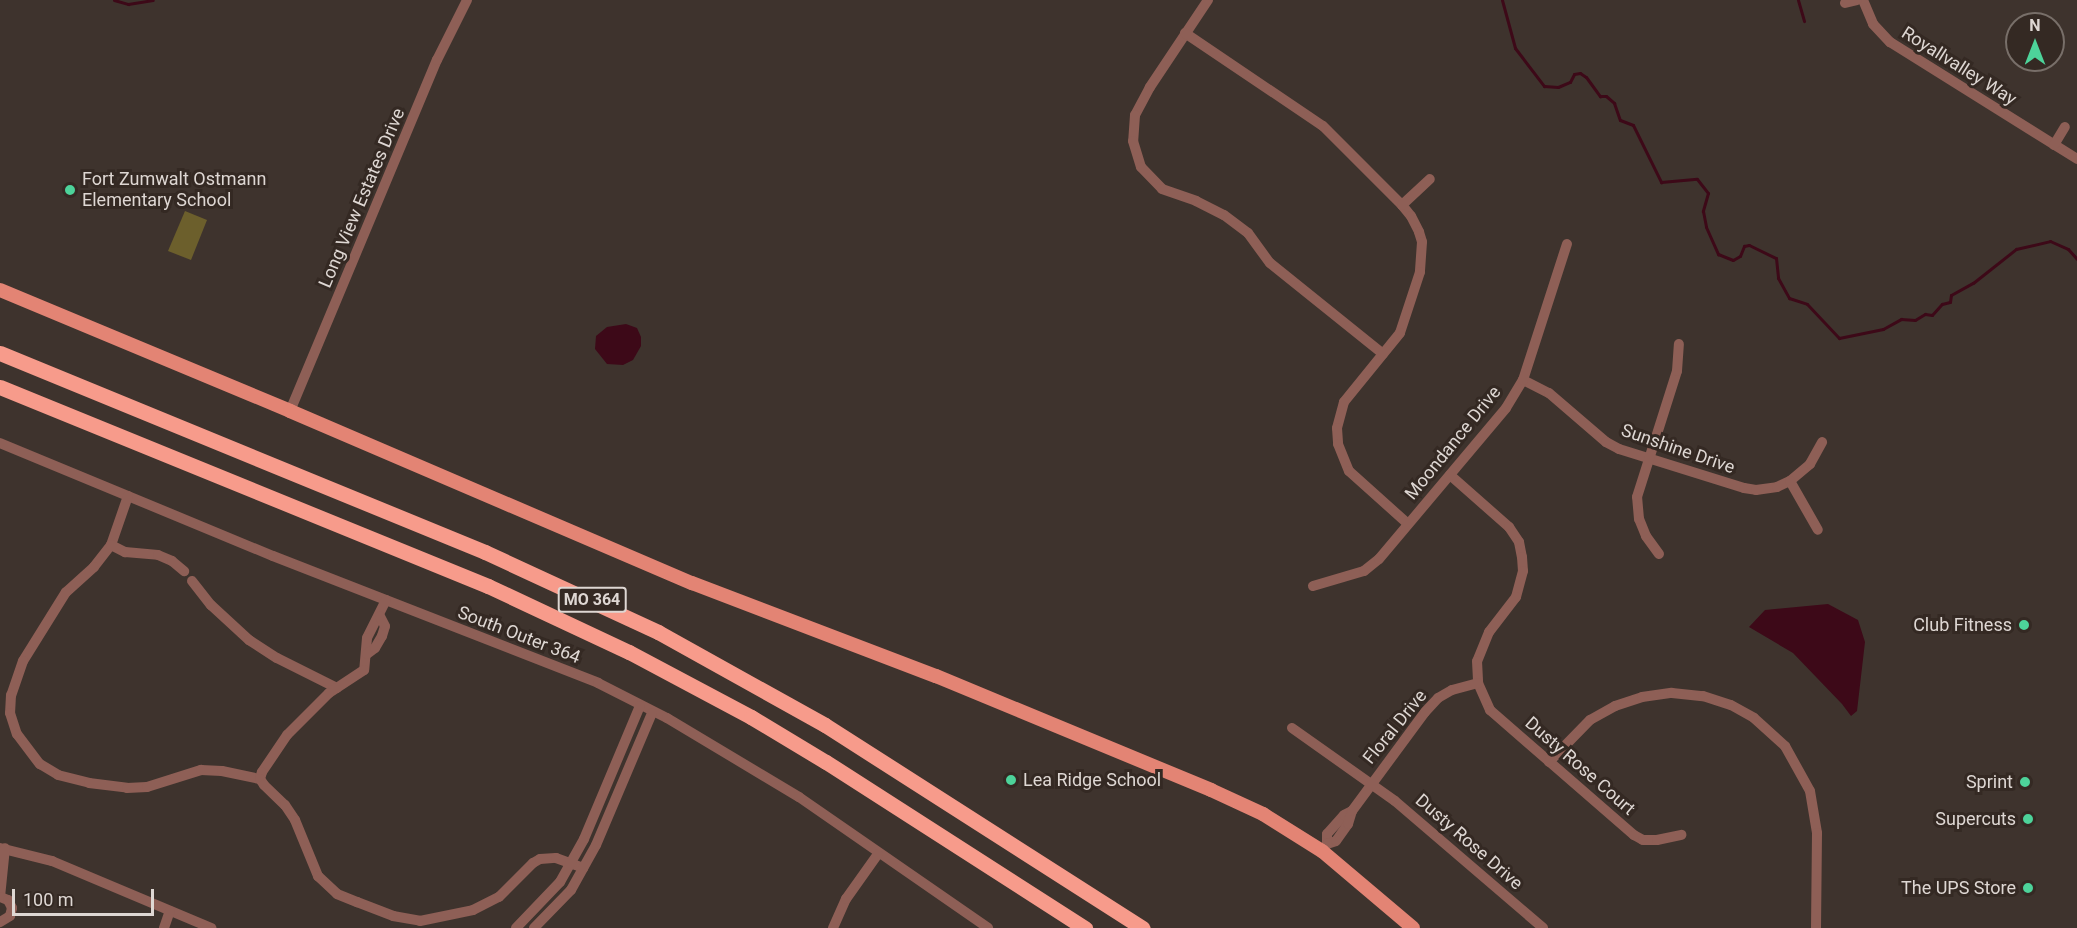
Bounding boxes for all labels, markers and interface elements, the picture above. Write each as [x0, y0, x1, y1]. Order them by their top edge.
north arrow [2005, 12, 2065, 72]
text: N [2029, 16, 2041, 35]
street label: Royallvalley Way [1897, 22, 2021, 110]
street label: Long View Estates Drive [314, 105, 410, 291]
place label: Fort Zumwalt Ostmann Elementary School [82, 169, 266, 212]
marker: Fort Zumwalt Ostmann Elementary School [63, 183, 77, 197]
street label: Moondance Drive [1401, 382, 1505, 504]
street label: Sunshine Drive [1618, 419, 1738, 479]
road number: MO 364 [558, 587, 626, 613]
street label: South Outer 364 [455, 602, 583, 668]
place label: Club Fitness [1913, 614, 2012, 636]
marker: Club Fitness [2017, 618, 2031, 632]
street label: Floral Drive [1358, 685, 1432, 769]
street label: Dusty Rose Court [1521, 712, 1639, 820]
place label: Lea Ridge School [1023, 769, 1161, 791]
place label: Sprint [1966, 771, 2013, 793]
marker: Lea Ridge School [1004, 773, 1018, 787]
marker: Sprint [2018, 775, 2032, 789]
street label: Dusty Rose Drive [1411, 790, 1527, 894]
place label: Supercuts [1935, 808, 2016, 830]
marker: Supercuts [2021, 812, 2035, 826]
scale bar [15, 877, 158, 915]
place label: The UPS Store [1901, 877, 2016, 899]
marker: The UPS Store [2021, 881, 2035, 895]
text: 100 m [23, 889, 74, 910]

